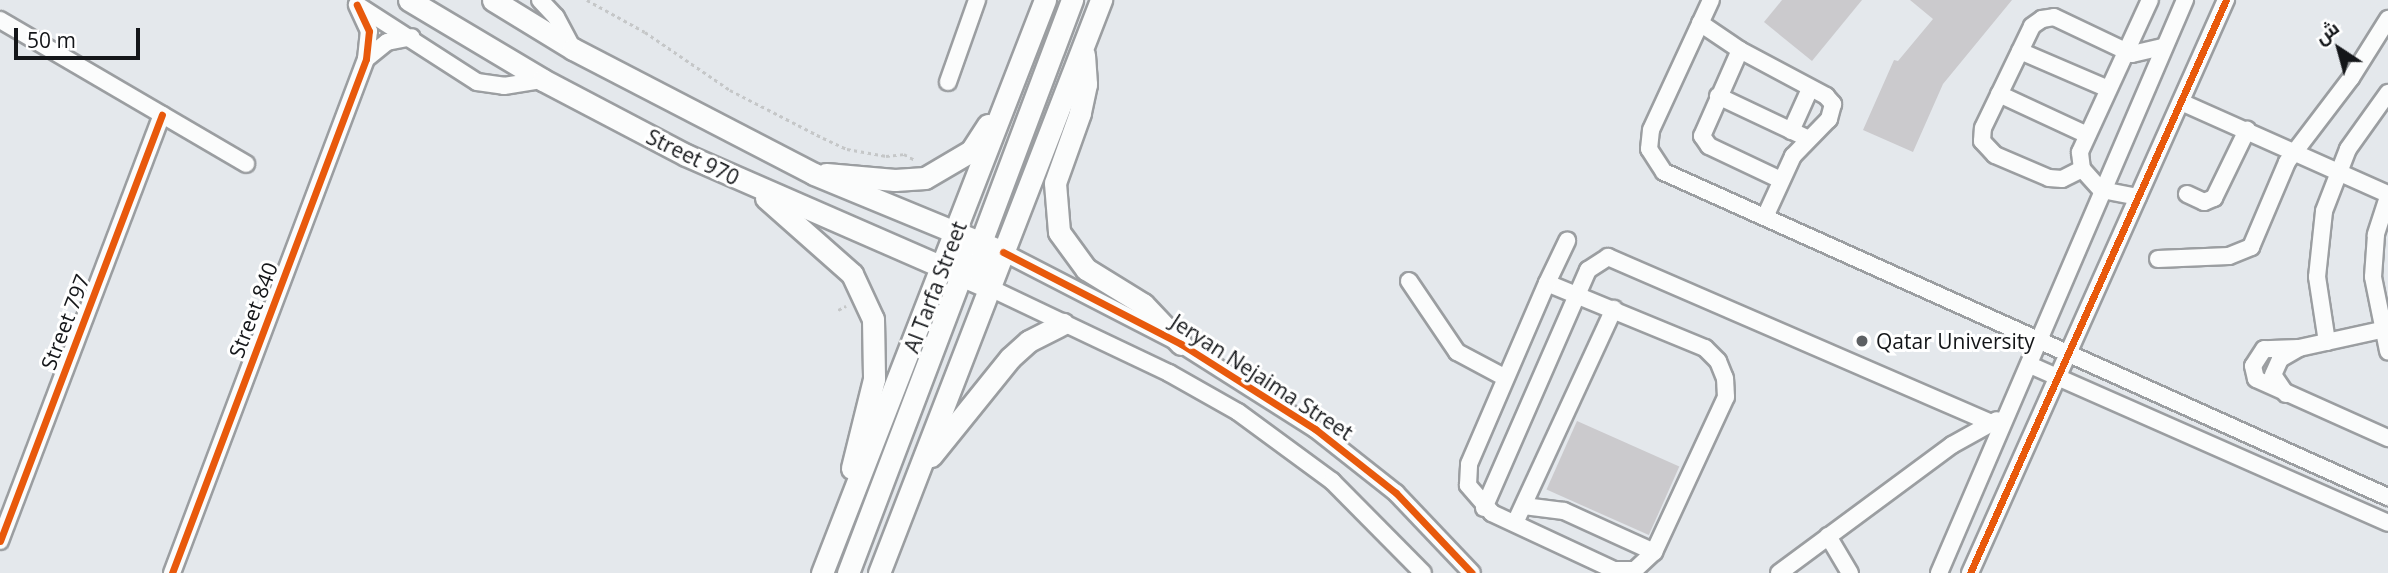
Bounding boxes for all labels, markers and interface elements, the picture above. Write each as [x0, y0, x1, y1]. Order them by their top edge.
scale bar [18, 14, 144, 58]
north arrow [2304, 14, 2374, 84]
text: ش [2309, 14, 2344, 50]
text: 50 m [27, 26, 76, 54]
street label: Street 970 [642, 124, 744, 190]
street label: Al Tarfa Street [898, 218, 972, 356]
street label: Street 840 [223, 259, 283, 361]
street label: Street 797 [35, 271, 95, 373]
street label: Jeryan Nejaima Street [1166, 309, 1358, 445]
place label: Qatar University [1876, 328, 2035, 354]
marker: Qatar University [1854, 333, 1870, 349]

